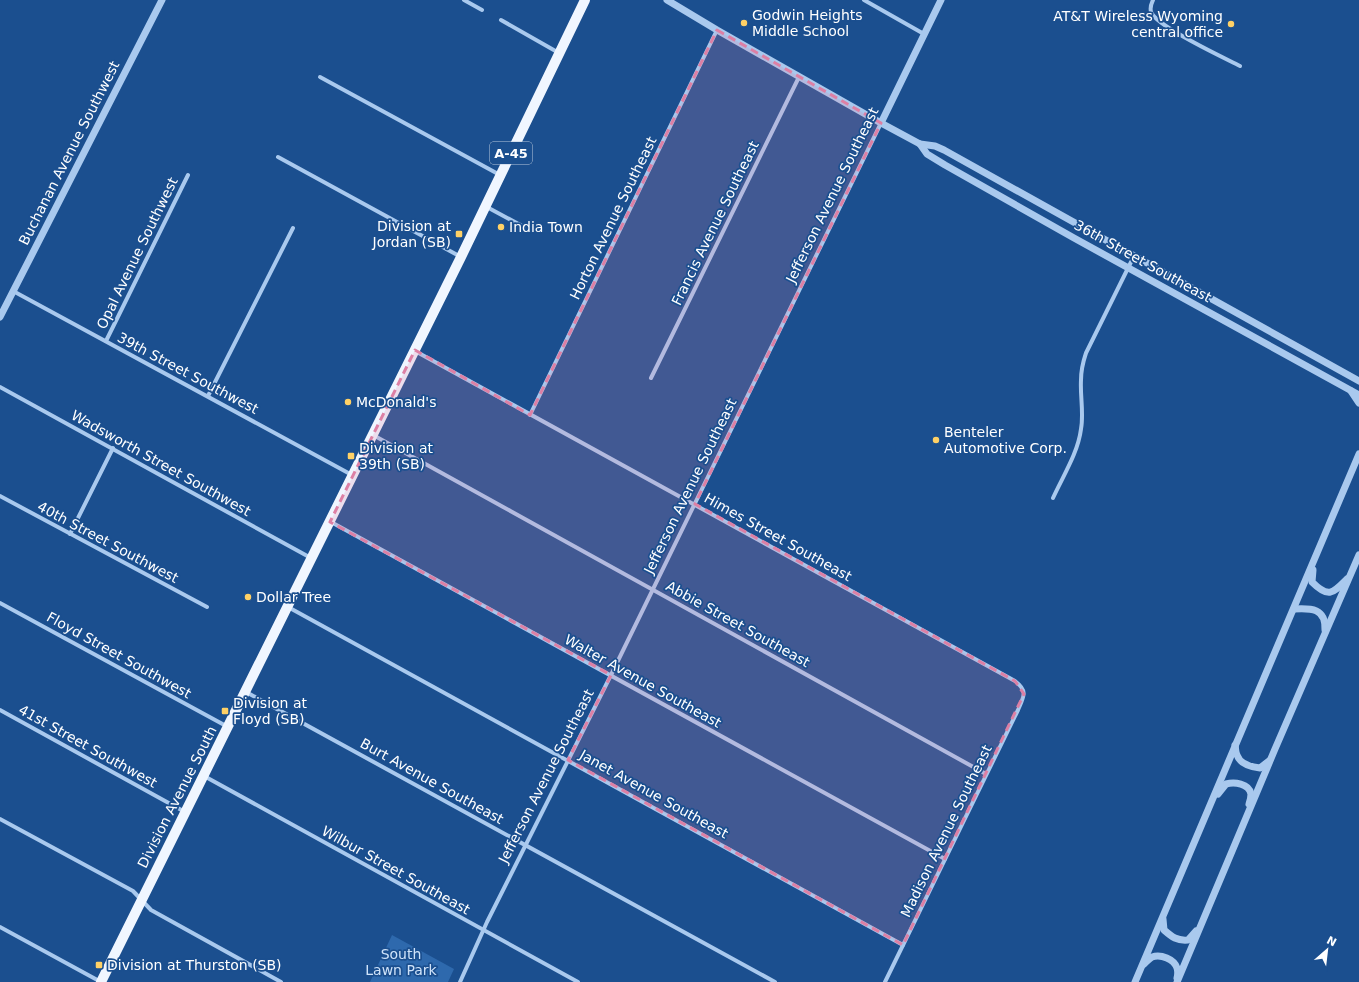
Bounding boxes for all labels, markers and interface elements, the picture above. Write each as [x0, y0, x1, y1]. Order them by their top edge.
place label: Godwin Heights Middle School [752, 7, 863, 39]
place label: AT&T Wireless Wyoming central office [1053, 8, 1223, 40]
marker: Godwin Heights Middle School [739, 18, 749, 28]
marker: AT&T Wireless Wyoming central office [1226, 19, 1236, 29]
street label: Buchanan Avenue Southwest [15, 58, 123, 248]
street label: Jefferson Avenue Southeast [782, 104, 882, 286]
street label: Horton Avenue Southeast [566, 133, 660, 302]
street label: Francis Avenue Southeast [668, 138, 762, 308]
road number: A-45 [490, 142, 532, 164]
street label: Opal Avenue Southwest [93, 174, 181, 331]
street label: 36th Street Southeast [1072, 217, 1215, 306]
place label: Division at Jordan (SB) [372, 218, 451, 250]
place label: India Town [509, 219, 583, 235]
marker: India Town [496, 222, 506, 232]
marker: Division at Jordan (SB) [454, 229, 464, 239]
street label: 39th Street Southwest [115, 329, 262, 417]
place label: McDonald's [356, 394, 437, 410]
street label: Jefferson Avenue Southeast [640, 395, 740, 577]
marker: McDonald's [343, 397, 353, 407]
street label: Wadsworth Street Southwest [68, 407, 254, 519]
place label: Benteler Automotive Corp. [944, 424, 1067, 456]
marker: Benteler Automotive Corp. [931, 435, 941, 445]
place label: Division at 39th (SB) [359, 440, 433, 472]
marker: Division at 39th (SB) [346, 451, 356, 461]
street label: Himes Street Southeast [701, 490, 855, 584]
street label: 40th Street Southwest [35, 498, 182, 586]
street label: Abbie Street Southeast [663, 578, 813, 671]
place label: Dollar Tree [256, 589, 331, 605]
marker: Dollar Tree [243, 592, 253, 602]
street label: Floyd Street Southwest [44, 609, 194, 702]
street label: Walter Avenue Southeast [562, 631, 725, 731]
street label: Jefferson Avenue Southeast [495, 686, 597, 867]
place label: Division at Floyd (SB) [233, 695, 307, 727]
street label: 41st Street Southwest [16, 701, 160, 791]
marker: Division at Floyd (SB) [220, 706, 230, 716]
street label: Division Avenue South [134, 723, 220, 871]
street label: Burt Avenue Southeast [358, 735, 507, 827]
street label: Madison Avenue Southeast [897, 742, 995, 920]
street label: Janet Avenue Southeast [576, 746, 731, 842]
street label: Wilbur Street Southeast [319, 823, 473, 918]
north arrow [1307, 930, 1347, 970]
text: N [1324, 934, 1339, 950]
park label: South Lawn Park [365, 946, 438, 978]
place label: Division at Thurston (SB) [107, 957, 282, 973]
marker: Division at Thurston (SB) [94, 960, 104, 970]

